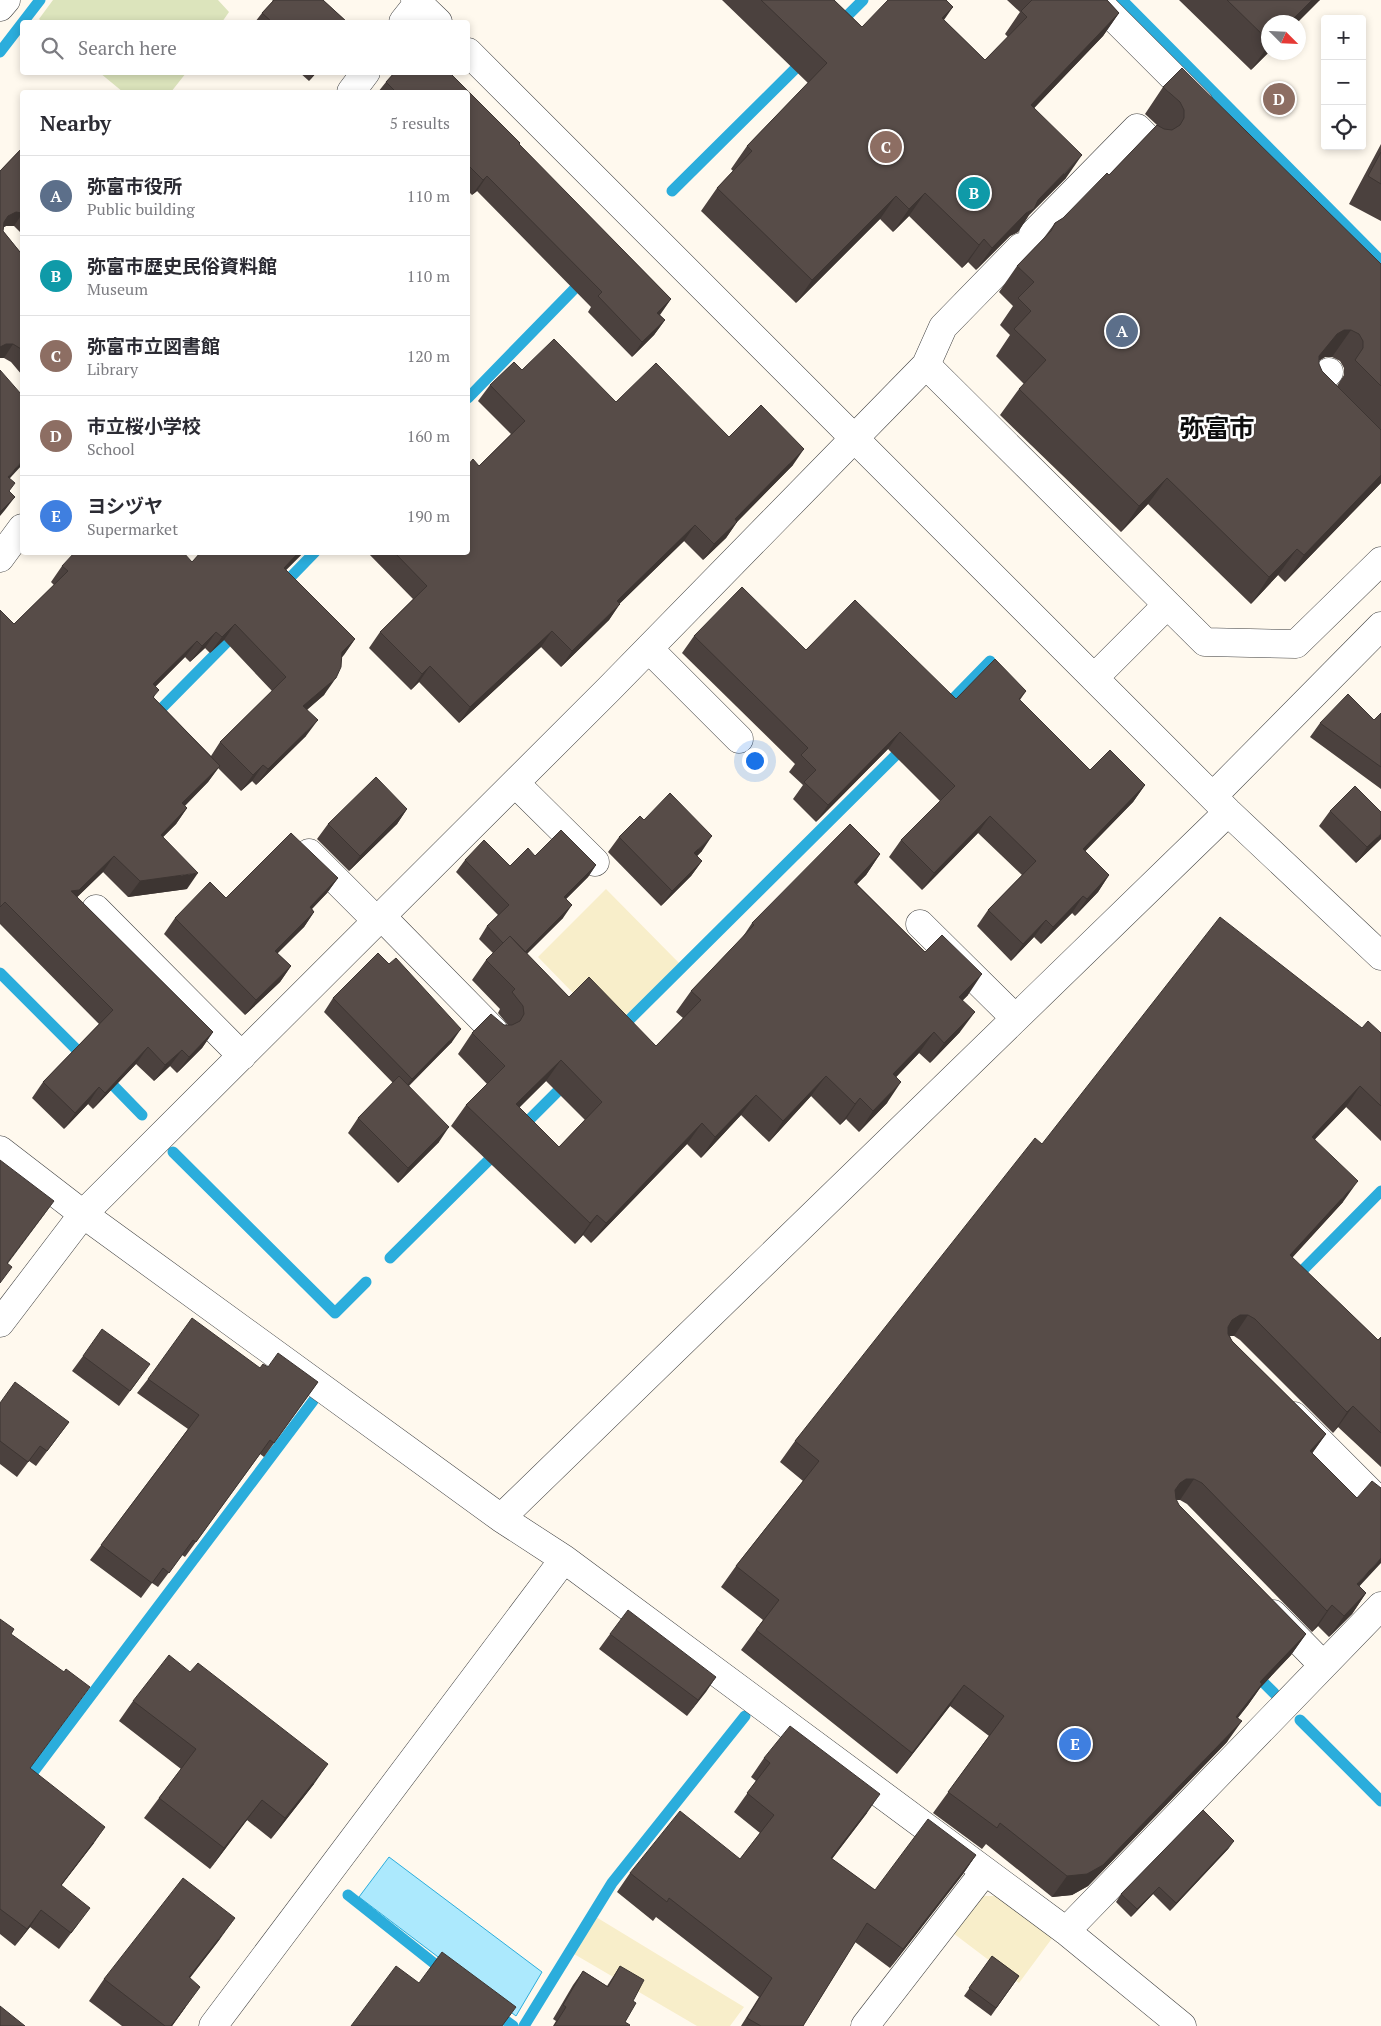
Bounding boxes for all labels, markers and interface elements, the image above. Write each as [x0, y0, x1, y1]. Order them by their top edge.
north arrow [1261, 15, 1306, 60]
map controls [1321, 15, 1366, 150]
button: + [1321, 15, 1366, 60]
search box [20, 20, 470, 75]
icon: search [38, 34, 66, 62]
text: Search here [78, 35, 177, 60]
button: − [1321, 60, 1366, 105]
pin: D [1263, 80, 1295, 118]
button: locate [1321, 105, 1366, 150]
text: Nearby [40, 109, 111, 137]
text: 5 results [390, 112, 450, 134]
pin: C [870, 128, 902, 166]
text: 弥富市役所 [87, 173, 182, 198]
pin: B [958, 174, 990, 212]
text: A [50, 185, 62, 207]
text: 110 m [407, 185, 450, 207]
text: Public building [87, 198, 195, 220]
text: 弥富市歴史民俗資料館 [87, 253, 277, 278]
text: B [51, 265, 61, 287]
text: 110 m [407, 265, 450, 287]
text: Museum [87, 278, 148, 300]
pin: A [1106, 312, 1138, 350]
text: 弥富市立図書館 [87, 333, 220, 358]
text: C [51, 345, 61, 367]
text: 120 m [407, 345, 450, 367]
text: Library [87, 358, 138, 380]
district label: 弥富市 [1179, 411, 1255, 444]
text: 市立桜小学校 [87, 413, 201, 438]
text: D [50, 425, 62, 447]
text: 160 m [407, 425, 450, 447]
text: School [87, 438, 135, 460]
text: ヨシヅヤ [87, 493, 163, 518]
text: E [51, 505, 61, 527]
text: 190 m [407, 505, 450, 527]
text: Supermarket [87, 518, 178, 540]
your location [742, 748, 768, 774]
pin: E [1059, 1725, 1091, 1763]

